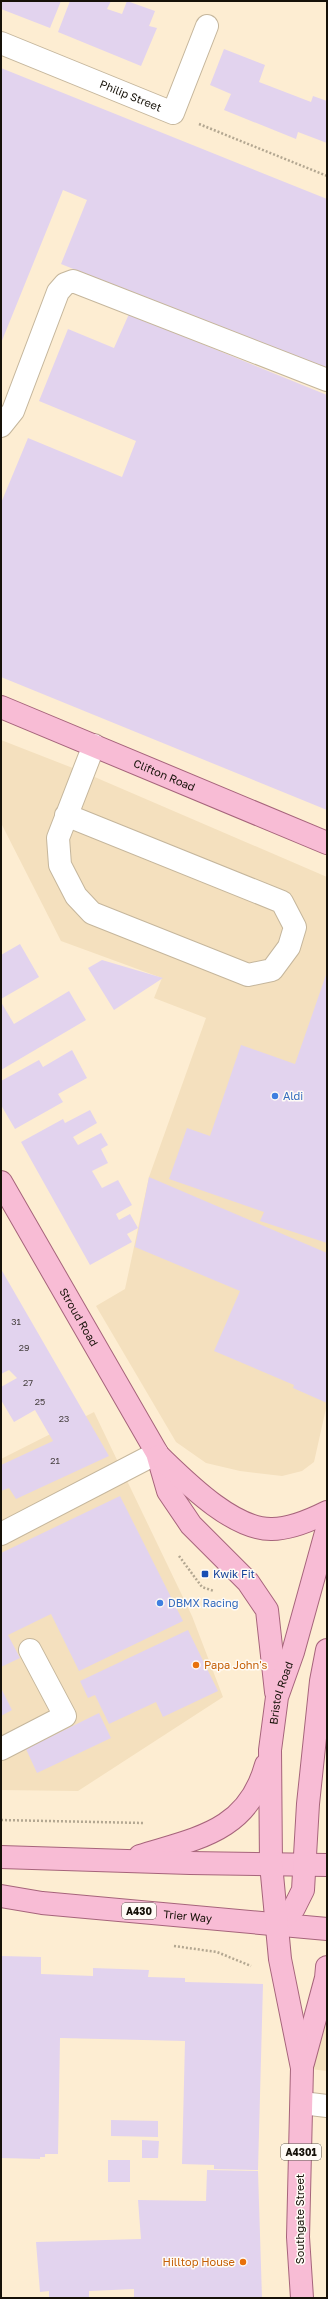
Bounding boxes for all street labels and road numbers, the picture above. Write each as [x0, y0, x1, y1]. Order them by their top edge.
street label: Philip Street [98, 77, 164, 114]
street label: Clifton Road [132, 756, 197, 793]
street label: Stroud Road [57, 1285, 101, 1348]
street label: Bristol Road [266, 1660, 295, 1725]
road number: A430 [122, 1903, 156, 1919]
street label: Trier Way [163, 1907, 213, 1924]
road number: A4301 [281, 2144, 321, 2160]
street label: Southgate Street [293, 2174, 306, 2264]

